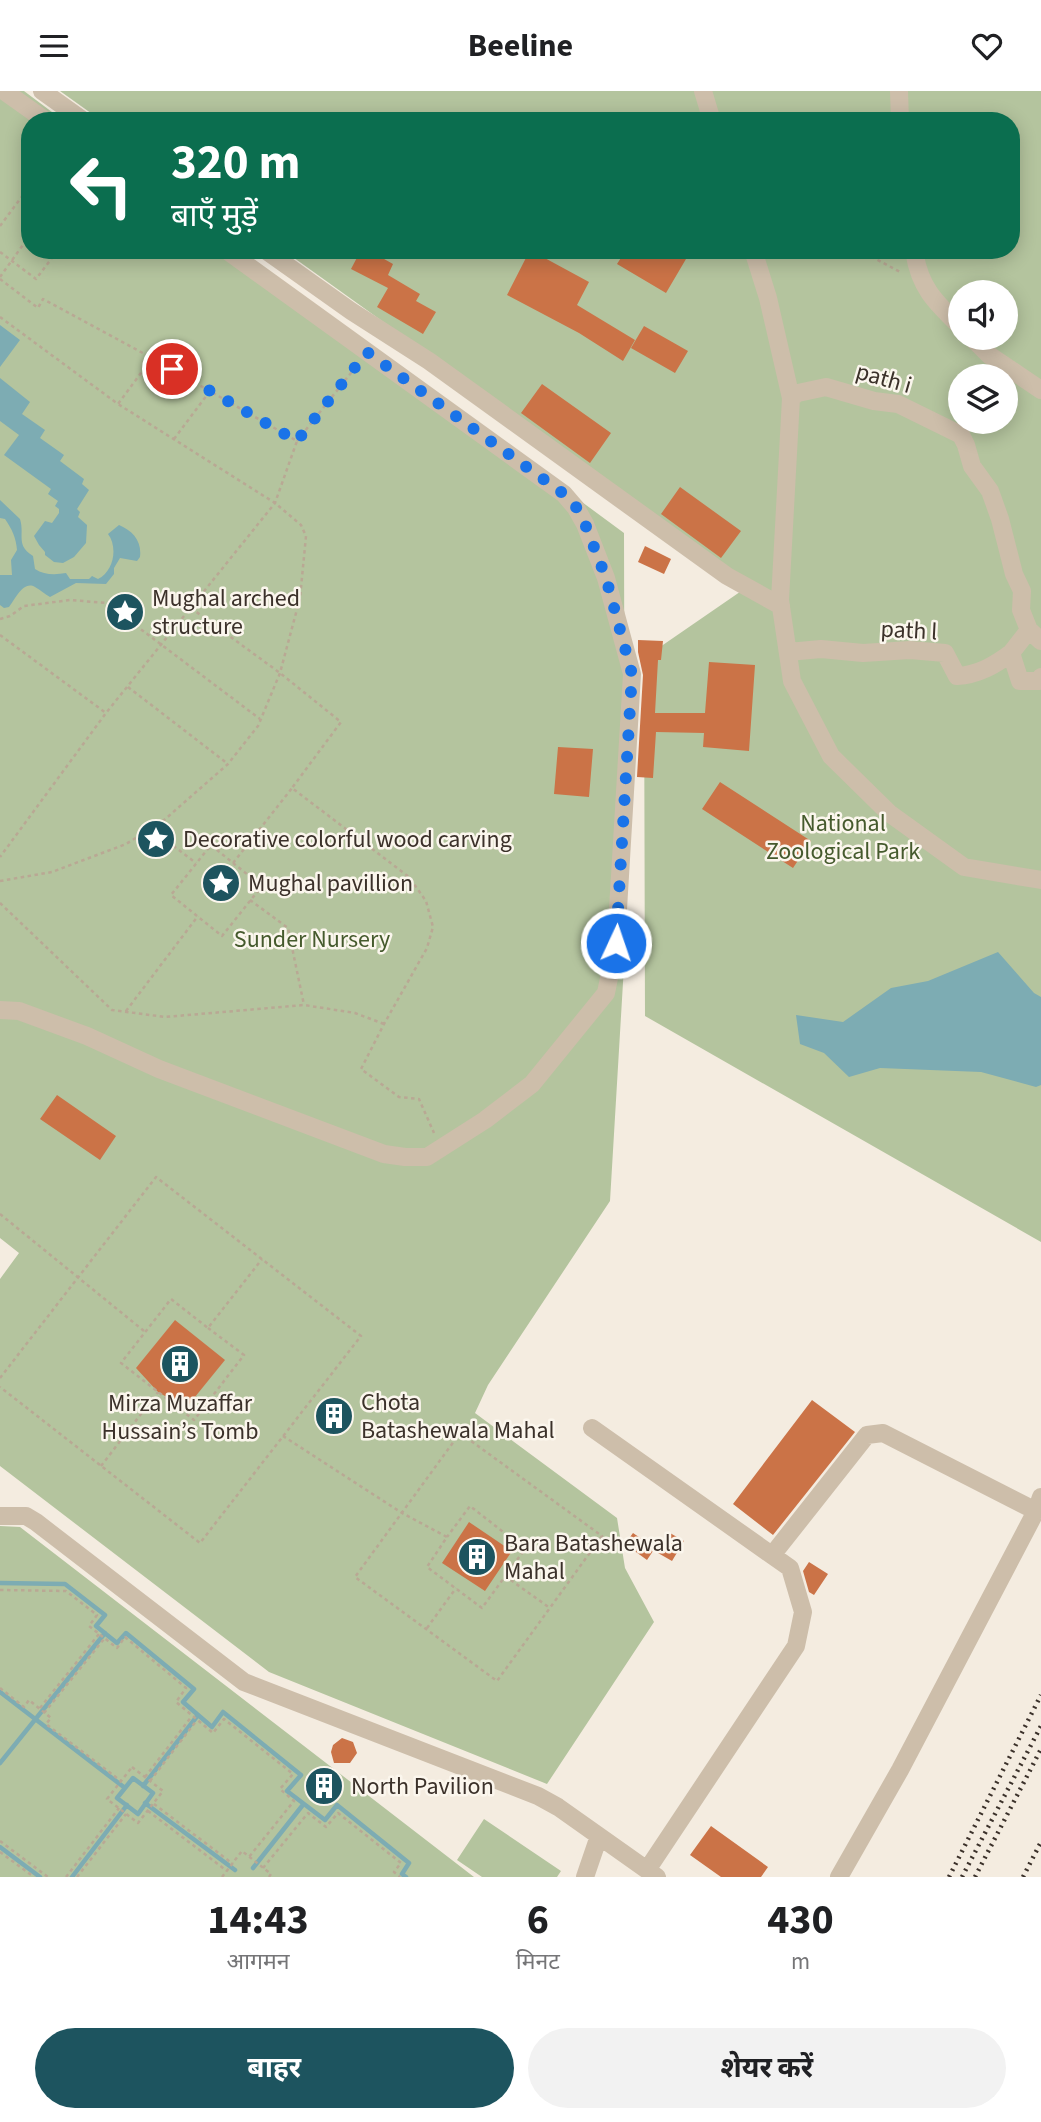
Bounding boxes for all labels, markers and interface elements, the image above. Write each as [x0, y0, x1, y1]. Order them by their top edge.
text: Beeline [468, 23, 573, 69]
icon: menu [35, 27, 73, 65]
icon: heart [968, 27, 1006, 65]
text: 320 m [171, 128, 300, 198]
icon: left [56, 140, 147, 231]
text: बाएँ मुड़ें [171, 193, 258, 239]
map controls [948, 280, 1018, 434]
button: sound [948, 280, 1018, 350]
pin [142, 339, 202, 399]
icon: arrive [153, 350, 191, 388]
street label: path i [852, 354, 916, 403]
button: layers [948, 364, 1018, 434]
place label: Mughal arched structure [152, 581, 300, 644]
place icon: Mughal arched structure [104, 591, 146, 633]
street label: path l [880, 612, 938, 649]
park label: National Zoological Park [766, 806, 920, 869]
place icon: Decorative colorful wood carving [135, 818, 177, 860]
place label: Decorative colorful wood carving [183, 822, 512, 857]
place icon: Mughal pavillion [200, 862, 242, 904]
place label: Mughal pavillion [248, 866, 413, 901]
position arrow [579, 906, 653, 980]
park label: Sunder Nursery [234, 922, 390, 957]
building icon: Mirza Muzaffar Hussain’s Tomb [159, 1343, 201, 1385]
place label: Chota Batashewala Mahal [361, 1385, 555, 1448]
place label: Mirza Muzaffar Hussain’s Tomb [102, 1386, 258, 1449]
building icon: Chota Batashewala Mahal [313, 1395, 355, 1437]
place label: Bara Batashewala Mahal [504, 1526, 683, 1589]
building icon: Bara Batashewala Mahal [456, 1536, 498, 1578]
building icon: North Pavilion [303, 1765, 345, 1807]
place label: North Pavilion [351, 1769, 494, 1804]
text: 14:43 [207, 1890, 309, 1950]
text: 6 [527, 1890, 549, 1950]
text: 430 [767, 1890, 834, 1950]
text: आगमन [226, 1945, 289, 1978]
text: मिनट [516, 1945, 560, 1978]
text: m [791, 1945, 810, 1978]
button: बाहर [35, 2028, 514, 2108]
button: शेयर करें [528, 2028, 1006, 2108]

